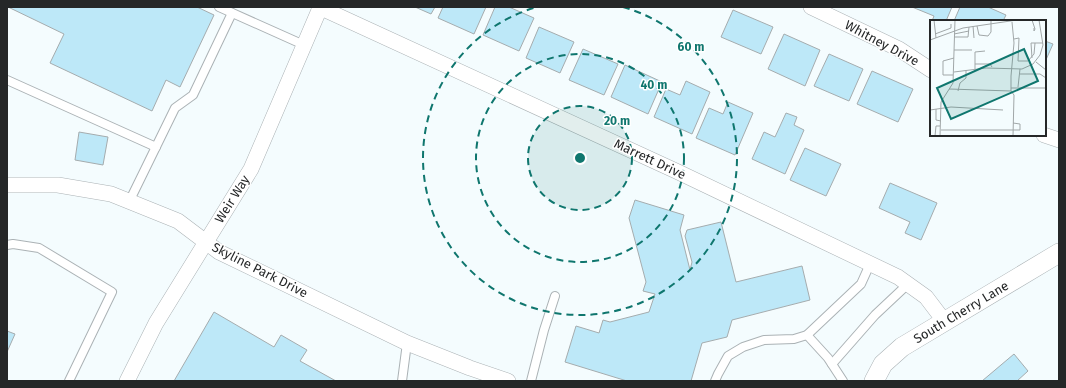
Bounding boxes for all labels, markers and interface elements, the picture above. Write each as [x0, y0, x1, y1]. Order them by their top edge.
street label: Whitney Drive [842, 17, 922, 69]
inset map [930, 20, 1046, 136]
text: 60 m [678, 40, 704, 54]
text: 40 m [641, 78, 667, 92]
text: 20 m [604, 114, 630, 128]
street label: Marrett Drive [612, 136, 688, 182]
centre of rings [573, 151, 587, 165]
street label: Weir Way [211, 172, 253, 226]
street label: Skyline Park Drive [210, 239, 310, 301]
street label: South Cherry Lane [911, 278, 1011, 346]

